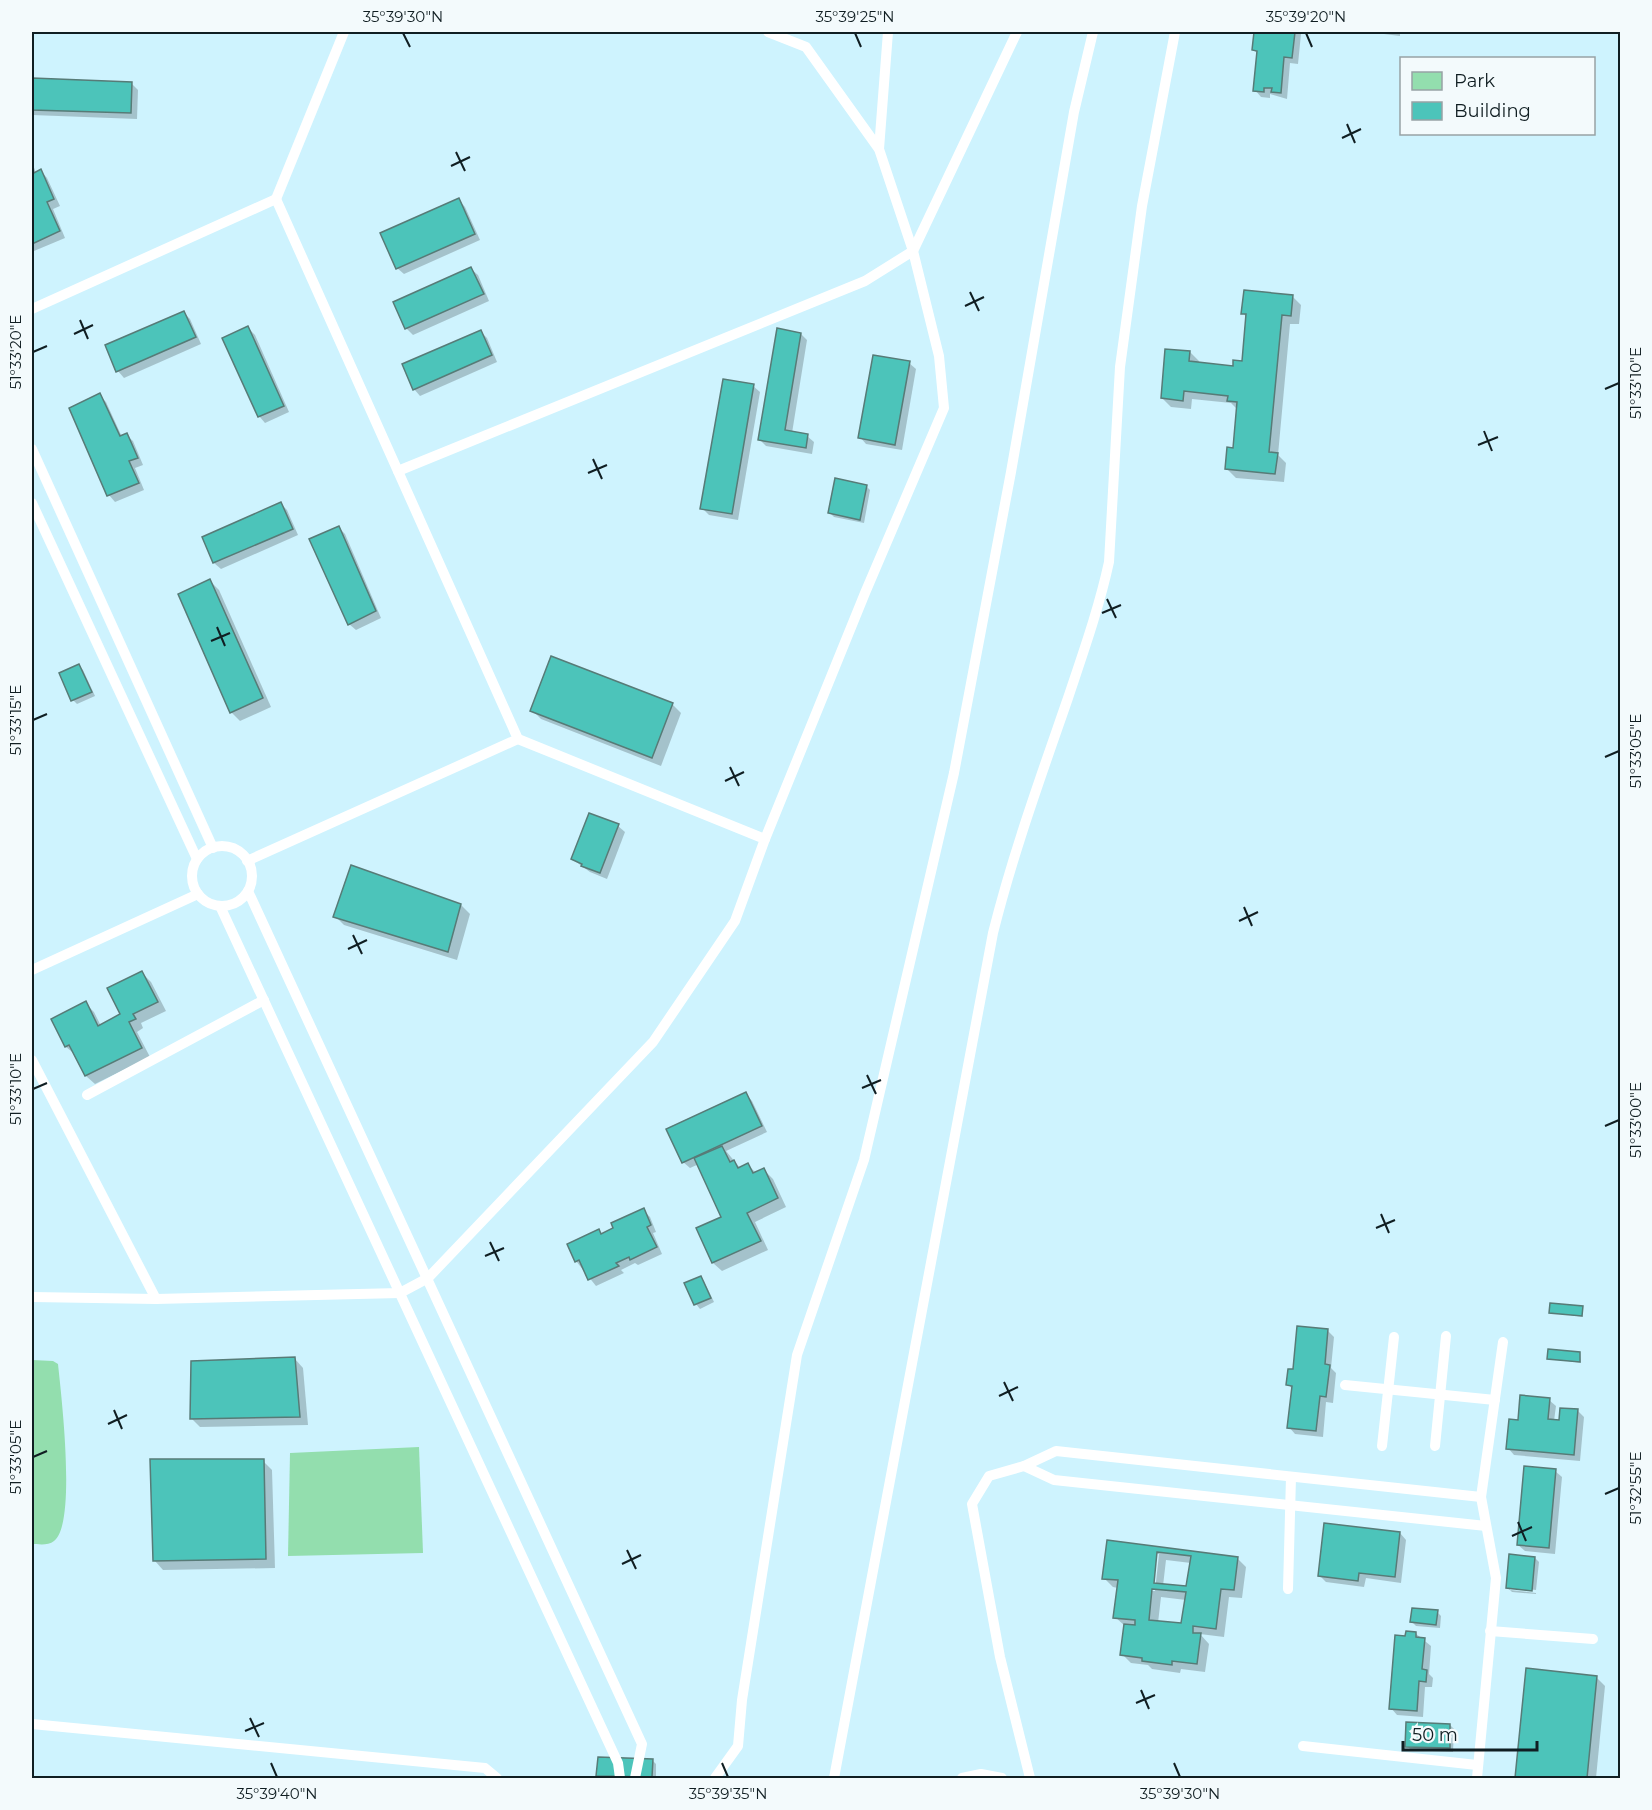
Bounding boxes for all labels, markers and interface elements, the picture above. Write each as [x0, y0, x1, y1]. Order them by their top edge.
text: 35°39'30"N [363, 7, 443, 26]
text: 35°39'25"N [815, 7, 895, 26]
text: 35°39'20"N [1266, 7, 1346, 26]
legend [1400, 57, 1595, 135]
text: Park [1454, 70, 1495, 92]
text: Building [1454, 100, 1531, 122]
text: 51°33'20"E [6, 315, 25, 389]
text: 51°33'10"E [1626, 347, 1645, 419]
text: 51°33'15"E [6, 685, 25, 755]
text: 51°33'05"E [1626, 714, 1645, 788]
text: 51°33'10"E [6, 1053, 25, 1125]
text: 51°33'00"E [1626, 1082, 1645, 1158]
text: 51°33'05"E [6, 1420, 25, 1494]
text: 51°32'55"E [1626, 1451, 1645, 1525]
scale bar [1403, 1714, 1536, 1752]
text: 50 m [1412, 1724, 1458, 1746]
text: 35°39'40"N [237, 1784, 318, 1803]
text: 35°39'35"N [689, 1784, 767, 1803]
text: 35°39'30"N [1140, 1784, 1220, 1803]

